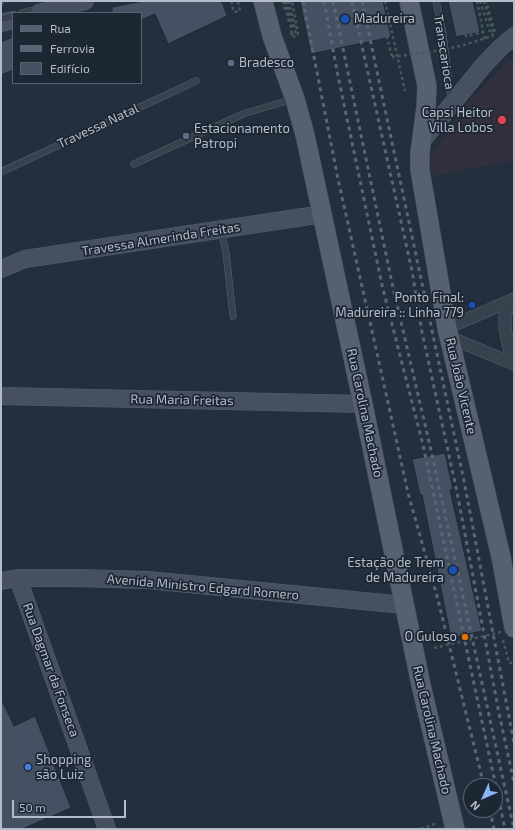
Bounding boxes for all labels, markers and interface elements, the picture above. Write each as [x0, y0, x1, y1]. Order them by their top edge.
place label: Madureira [354, 11, 415, 27]
legend [12, 12, 142, 84]
marker: Madureira [339, 13, 351, 25]
street label: Transcarioca [430, 13, 458, 91]
text: Rua [50, 21, 71, 35]
text: Ferrovia [50, 41, 95, 55]
place label: Bradesco [239, 55, 294, 71]
marker: Bradesco [226, 58, 236, 68]
text: Edifício [50, 61, 90, 75]
street label: Travessa Natal [55, 100, 141, 152]
place label: Capsi Heitor Villa Lobos [422, 105, 493, 136]
marker: Capsi Heitor Villa Lobos [496, 114, 508, 126]
place label: Estacionamento Patropi [194, 121, 290, 152]
marker: Estacionamento Patropi [181, 131, 191, 141]
street label: Travessa Almerinda Freitas [81, 219, 241, 259]
place label: Ponto Final: Madureira :: Linha 779 [335, 290, 464, 321]
marker: Ponto Final: Madureira :: Linha 779 [467, 300, 477, 310]
street label: Rua João Vicente [442, 336, 480, 436]
street label: Rua Carolina Machado [344, 347, 386, 479]
street label: Rua Maria Freitas [130, 391, 234, 409]
place label: Estação de Trem de Madureira [347, 555, 444, 586]
marker: Estação de Trem de Madureira [447, 564, 459, 576]
street label: Avenida Ministro Edgard Romero [106, 571, 300, 603]
street label: Rua Dagmar da Fonseca [19, 601, 83, 739]
place label: O Guloso [405, 629, 457, 645]
marker: O Guloso [460, 632, 470, 642]
street label: Rua Carolina Machado [410, 664, 454, 796]
place label: Shopping são Luiz [36, 752, 91, 783]
marker: Shopping são Luiz [23, 762, 33, 772]
north arrow [463, 778, 503, 818]
scale bar [14, 792, 128, 818]
text: N [467, 799, 482, 814]
text: 50 m [19, 800, 46, 814]

